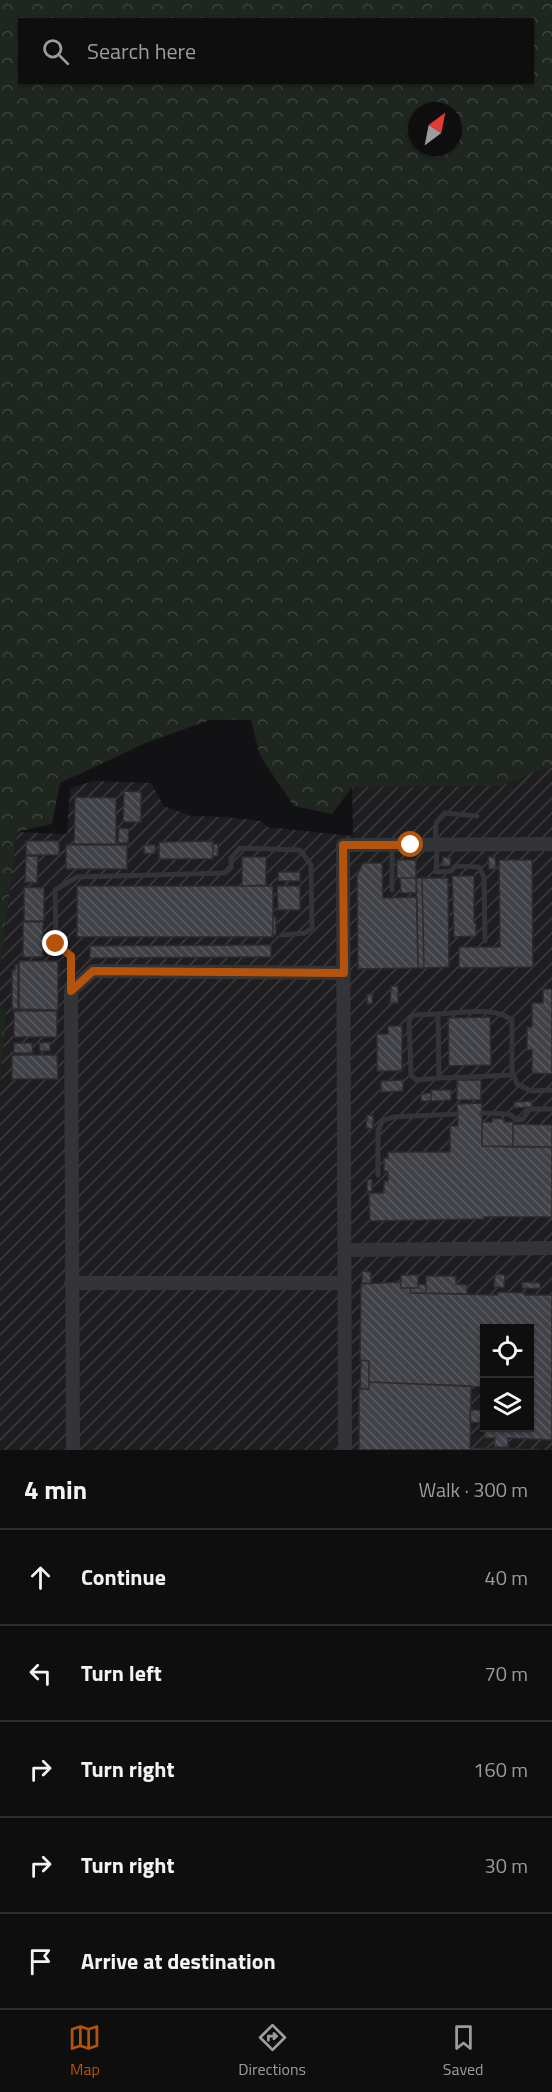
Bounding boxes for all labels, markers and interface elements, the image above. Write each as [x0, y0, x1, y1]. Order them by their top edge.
search box [18, 18, 534, 84]
text: Search here [87, 34, 196, 68]
icon: search [39, 35, 72, 68]
north arrow [408, 102, 462, 156]
route start [397, 831, 423, 857]
route end [42, 930, 68, 956]
map controls [480, 1324, 534, 1432]
button: locate [480, 1324, 534, 1378]
button: layers [480, 1378, 534, 1432]
text: 4 min [24, 1470, 87, 1509]
text: Walk · 300 m [419, 1474, 528, 1505]
text: Continue [81, 1560, 166, 1594]
icon: ahead [24, 1561, 57, 1594]
text: 40 m [484, 1562, 528, 1593]
text: Turn left [81, 1656, 162, 1690]
icon: left [24, 1657, 57, 1690]
text: 70 m [484, 1658, 528, 1689]
text: Turn right [81, 1752, 175, 1786]
icon: right [24, 1753, 57, 1786]
text: 160 m [473, 1754, 528, 1785]
text: Turn right [81, 1848, 175, 1882]
icon: right [24, 1849, 57, 1882]
text: 30 m [484, 1850, 528, 1881]
text: Arrive at destination [81, 1944, 276, 1978]
icon: arrive [24, 1945, 57, 1978]
tab: Map [68, 2021, 101, 2081]
tab: Directions [238, 2021, 306, 2081]
tab: Saved [443, 2021, 484, 2081]

